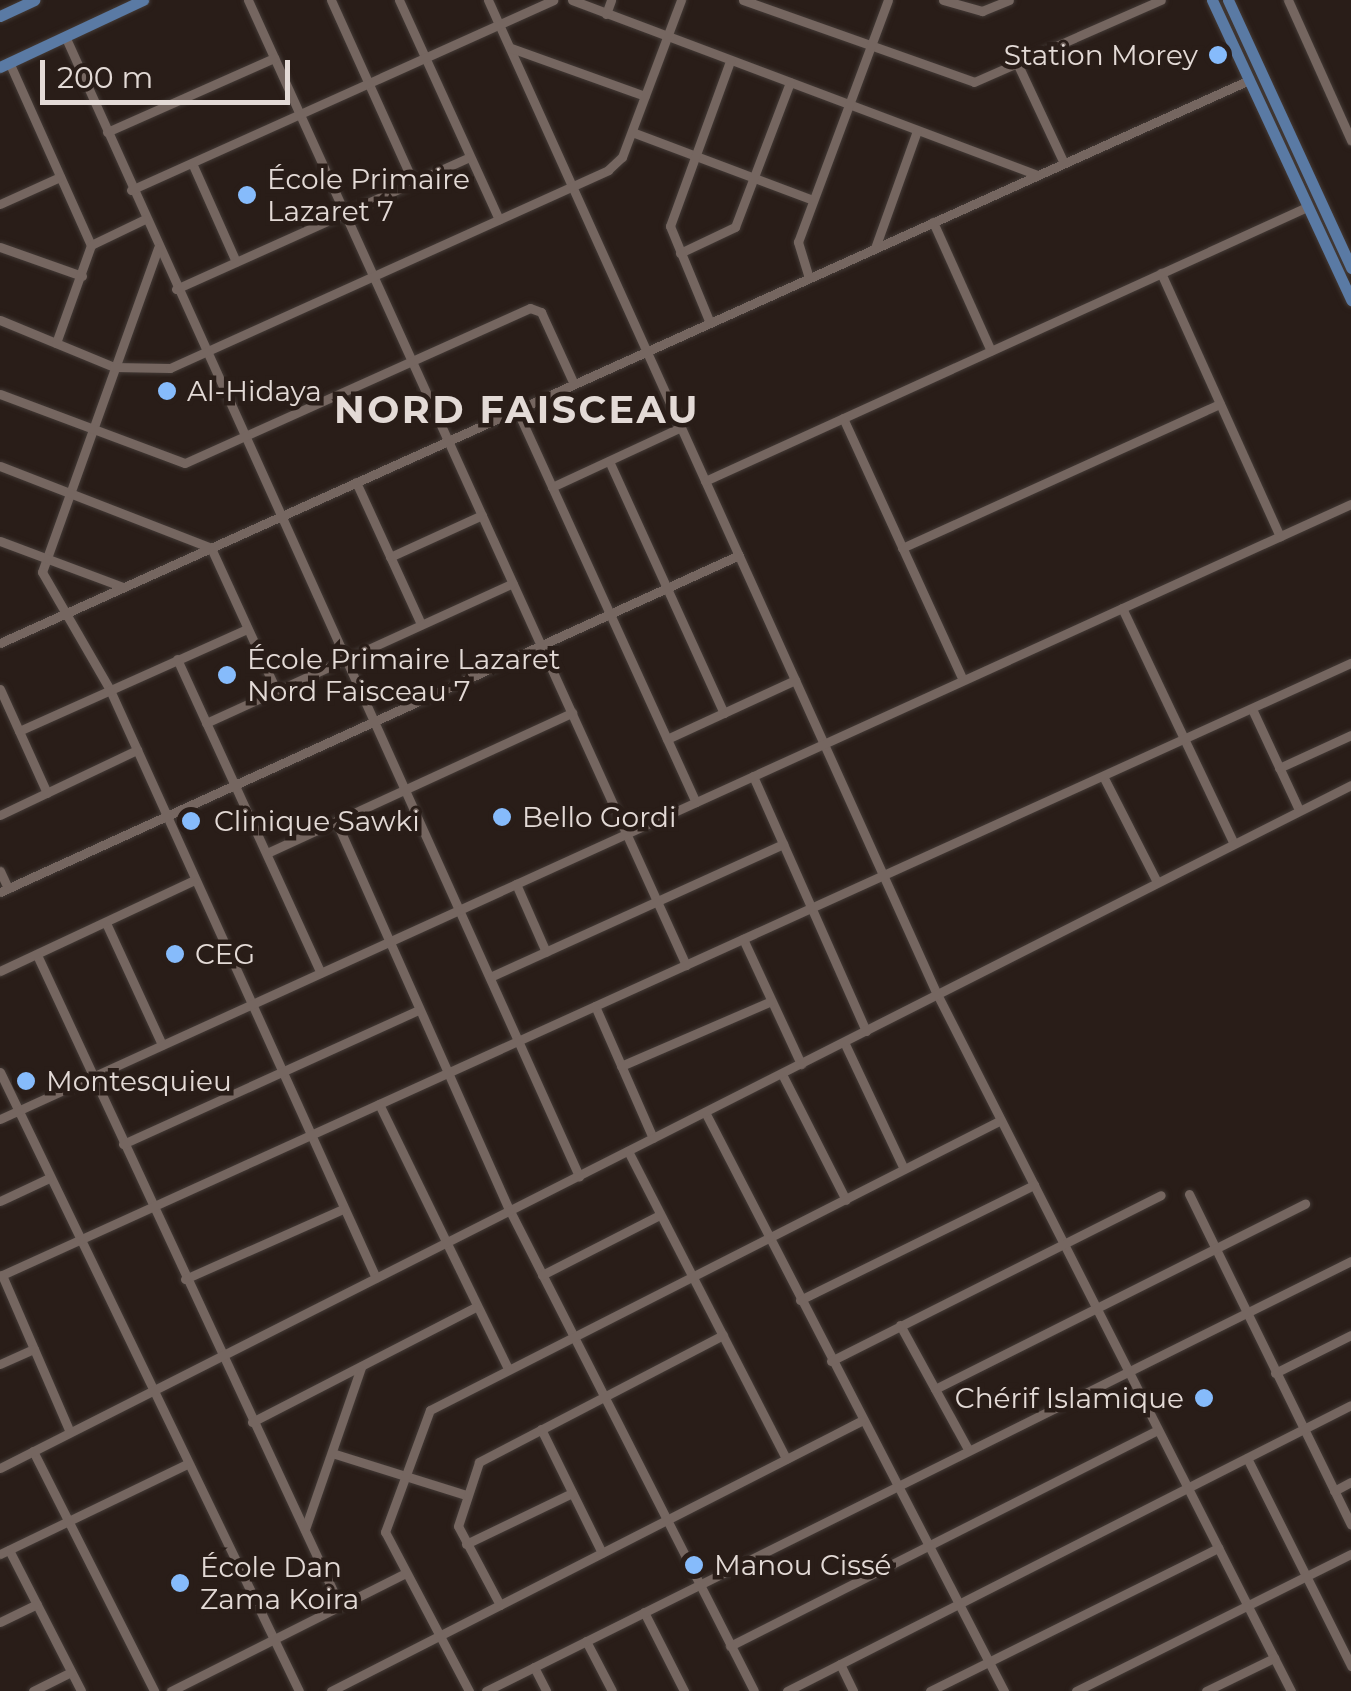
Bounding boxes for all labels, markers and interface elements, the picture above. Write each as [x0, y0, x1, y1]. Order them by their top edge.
place label: Station Morey [1004, 38, 1198, 72]
scale bar [45, 40, 295, 102]
marker: Station Morey [1207, 44, 1229, 66]
text: 200 m [57, 59, 153, 96]
place label: École Primaire Lazaret 7 [267, 162, 470, 228]
marker: École Primaire Lazaret 7 [236, 184, 258, 206]
place label: Al-Hidaya [187, 374, 322, 408]
marker: Al-Hidaya [156, 380, 178, 402]
district label: NORD FAISCEAU [334, 387, 700, 433]
place label: École Primaire Lazaret Nord Faisceau 7 [247, 642, 560, 708]
marker: École Primaire Lazaret Nord Faisceau 7 [216, 664, 238, 686]
place label: Bello Gordi [522, 800, 677, 834]
place label: Clinique Sawki [214, 804, 420, 838]
marker: Bello Gordi [491, 806, 513, 828]
marker: Clinique Sawki [178, 808, 204, 834]
place label: CEG [195, 937, 255, 971]
marker: CEG [164, 943, 186, 965]
place label: Montesquieu [46, 1064, 232, 1098]
marker: Montesquieu [15, 1070, 37, 1092]
place label: Chérif Islamique [955, 1381, 1184, 1415]
marker: Chérif Islamique [1193, 1387, 1215, 1409]
place label: Manou Cissé [714, 1548, 892, 1582]
place label: École Dan Zama Koira [200, 1550, 359, 1616]
marker: Manou Cissé [683, 1554, 705, 1576]
marker: École Dan Zama Koira [169, 1572, 191, 1594]

